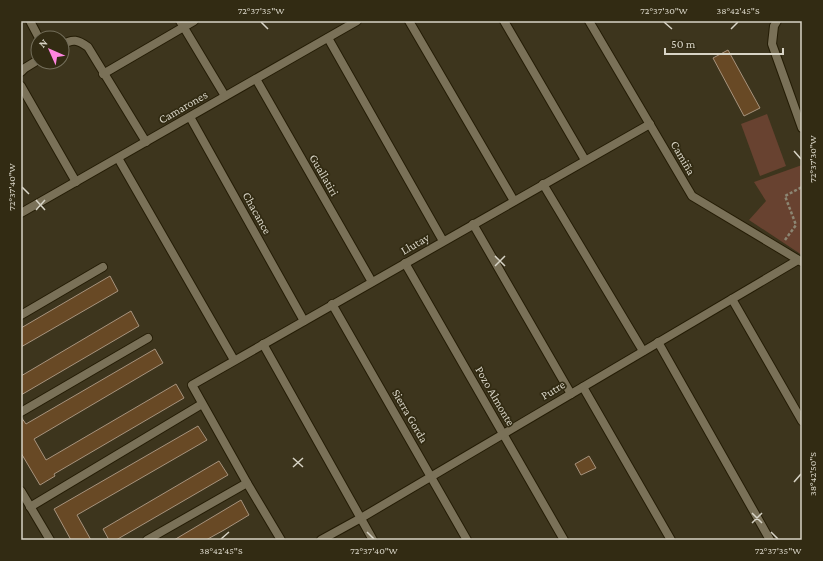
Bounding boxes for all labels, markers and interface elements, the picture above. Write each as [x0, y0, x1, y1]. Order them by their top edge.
text: 72°37'35"W [238, 5, 285, 16]
text: 72°37'30"W [640, 5, 689, 16]
text: 38°42'45"S [716, 5, 760, 16]
north arrow [30, 30, 70, 70]
scale bar [665, 30, 783, 56]
text: N [36, 36, 50, 50]
text: 50 m [671, 37, 696, 51]
street label: Camarones [156, 87, 210, 127]
text: 72°37'30"W [807, 134, 818, 183]
street label: Camiña [668, 138, 699, 178]
street label: Guallatiri [306, 152, 342, 198]
text: 72°37'40"W [6, 162, 17, 211]
street label: Chacance [240, 189, 274, 237]
street label: Llutay [398, 230, 432, 258]
street label: Pozo Almonte [472, 364, 518, 428]
street label: Putre [538, 377, 568, 403]
street label: Sierra Gorda [389, 387, 431, 446]
text: 38°42'50"S [807, 452, 818, 496]
text: 38°42'45"S [199, 545, 243, 556]
text: 72°37'40"W [350, 545, 399, 556]
text: 72°37'35"W [755, 545, 802, 556]

